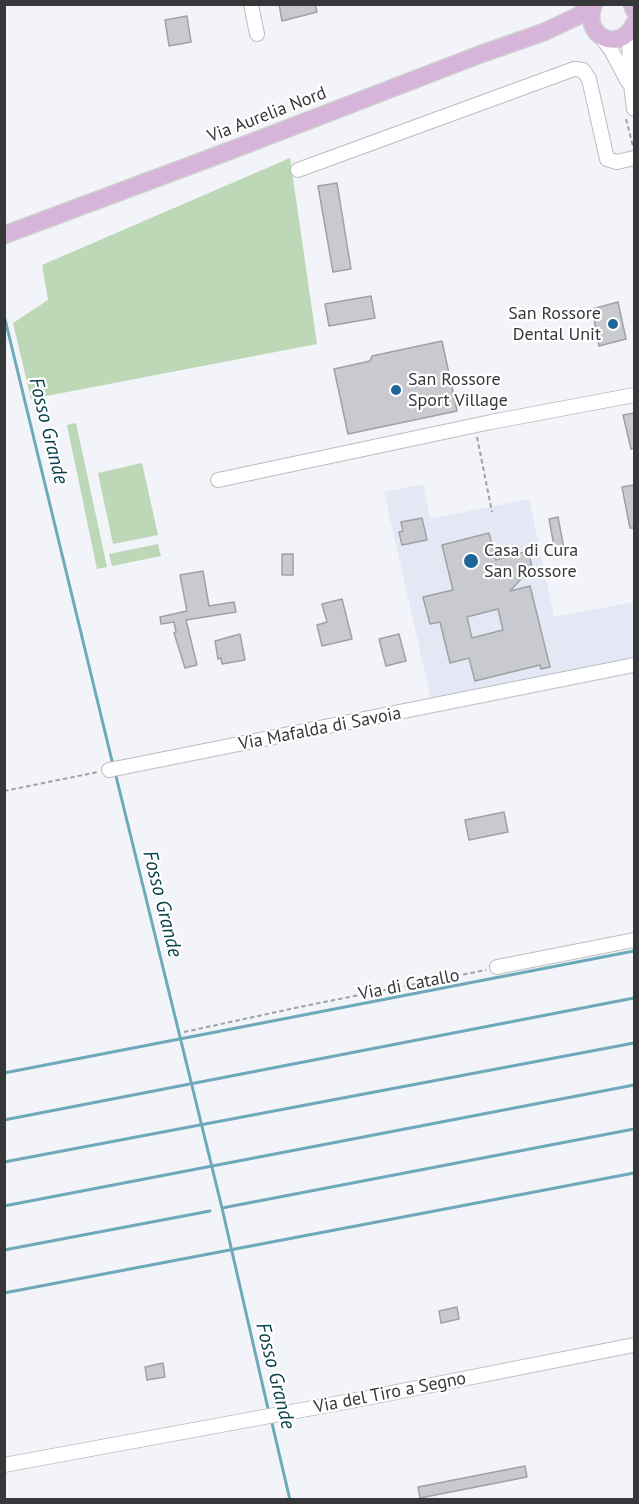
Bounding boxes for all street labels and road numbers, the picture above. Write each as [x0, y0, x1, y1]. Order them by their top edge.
street label: Via Aurelia Nord [204, 82, 330, 148]
street label: Via Mafalda di Savoia [237, 703, 403, 755]
street label: Via di Catallo [357, 965, 461, 1005]
street label: Via del Tiro a Segno [312, 1368, 468, 1418]

